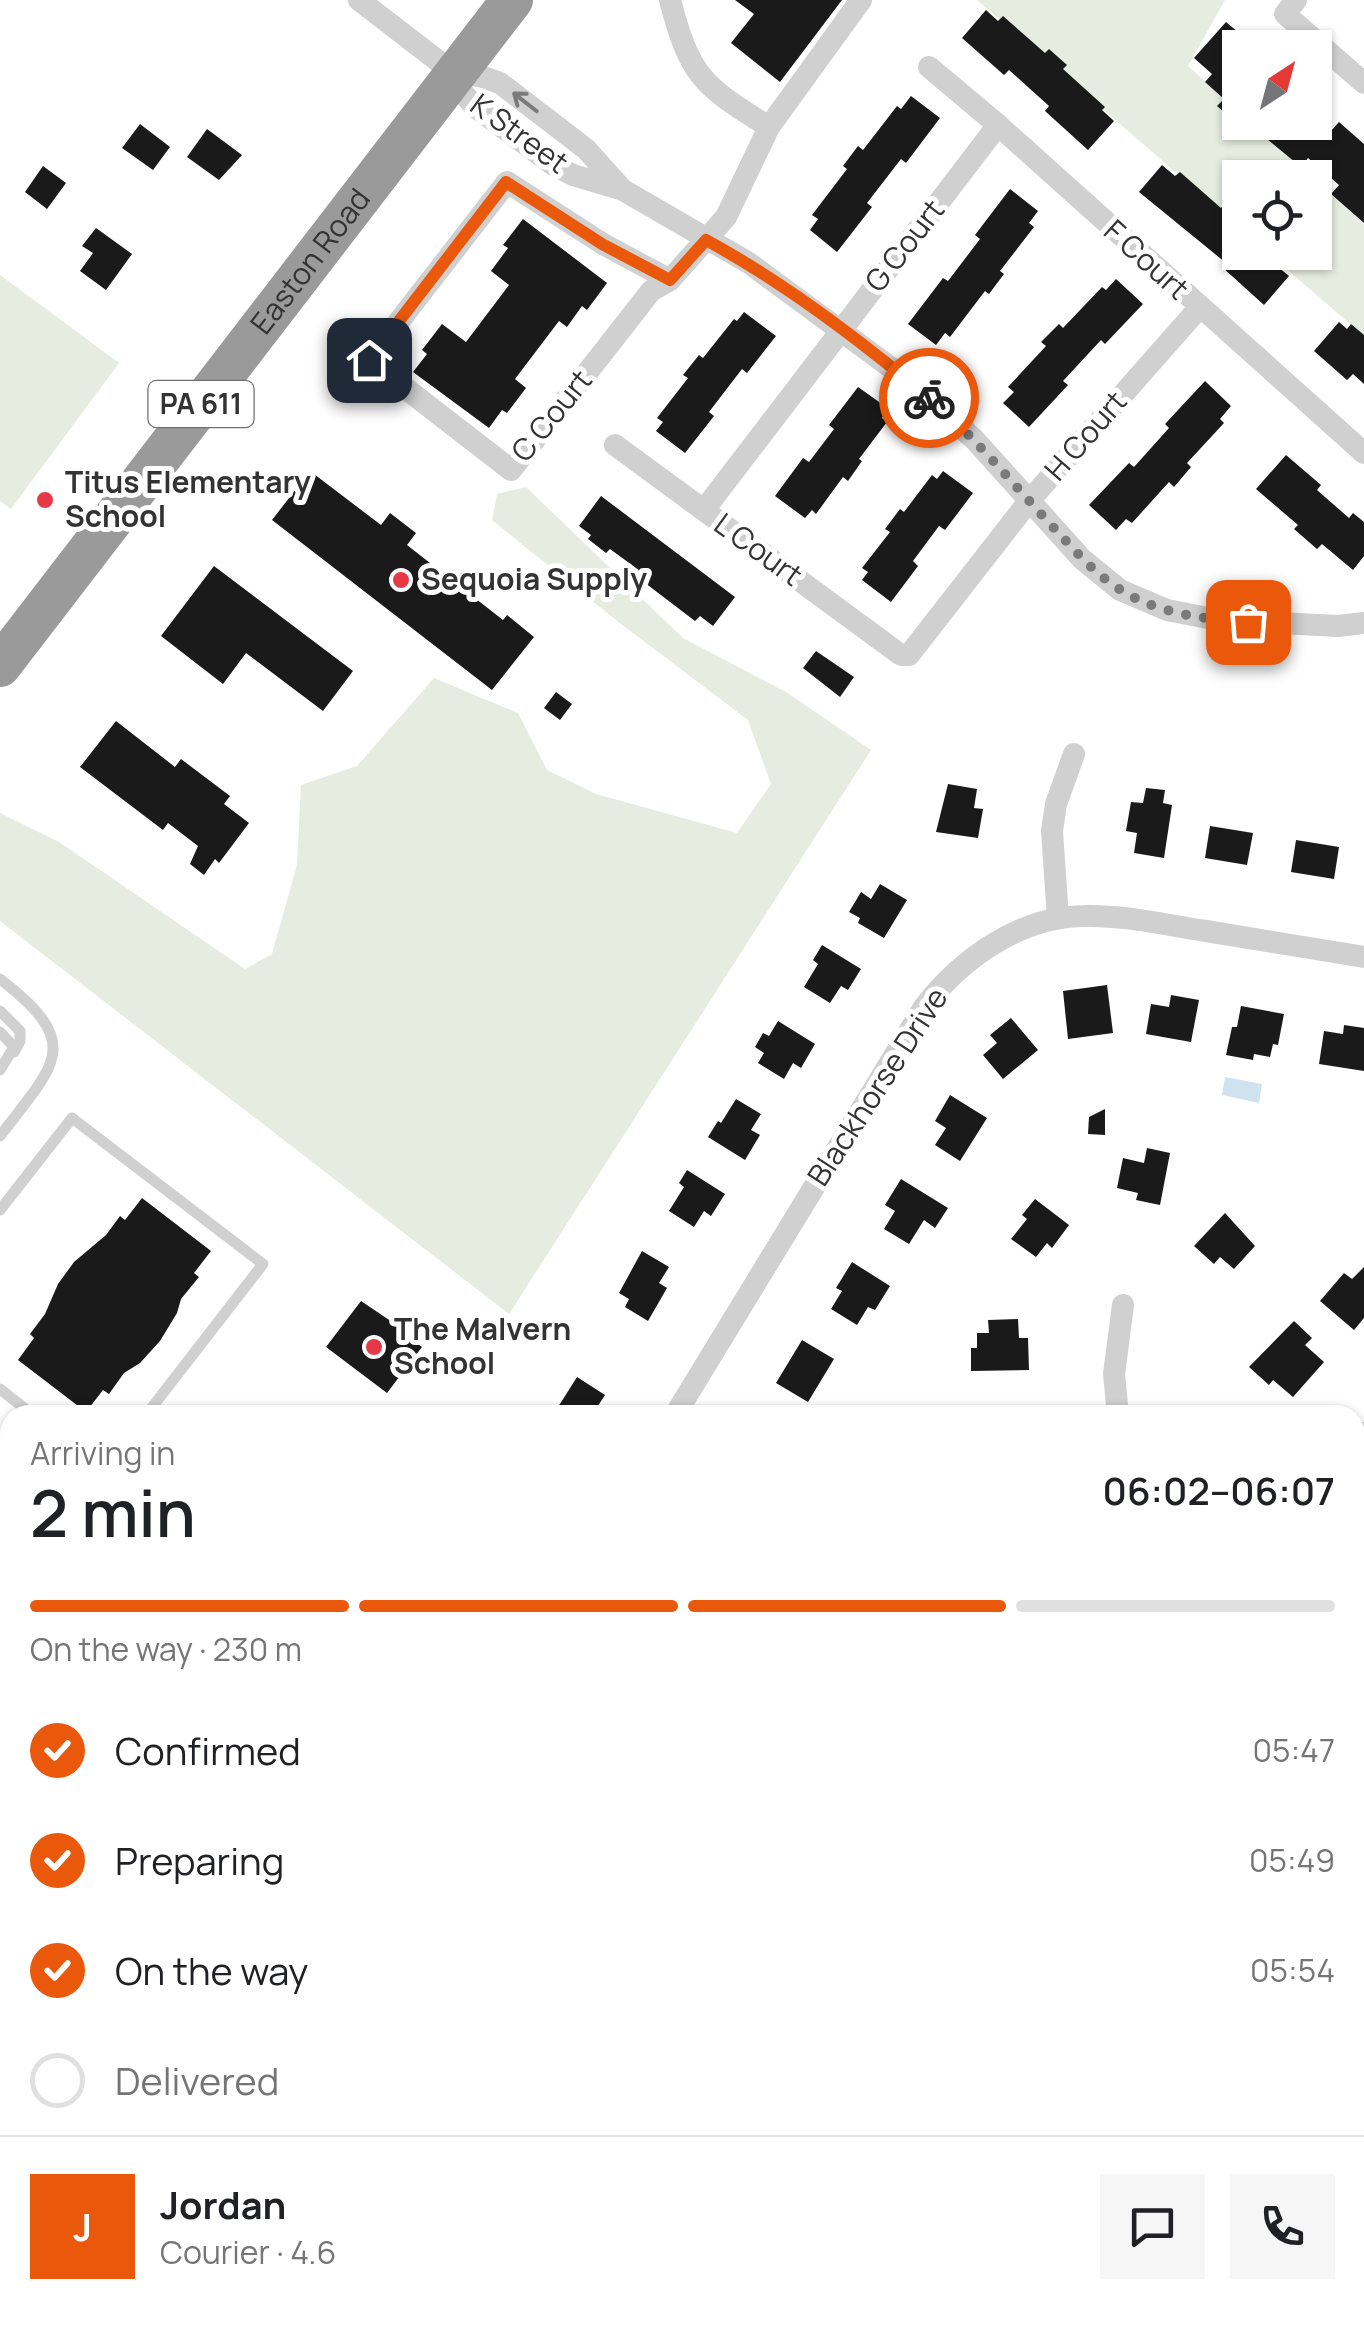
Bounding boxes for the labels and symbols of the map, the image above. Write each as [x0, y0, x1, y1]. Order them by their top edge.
north arrow [1222, 30, 1332, 140]
street label: K Street [463, 83, 577, 182]
one-way arrow [512, 91, 538, 113]
street label: Easton Road [240, 179, 379, 342]
street label: G Court [855, 190, 953, 300]
street label: F Court [1096, 210, 1198, 308]
pin [327, 318, 412, 403]
courier [879, 348, 979, 448]
street label: C Court [501, 360, 601, 470]
road number: PA 611 [148, 381, 254, 427]
street label: H Court [1034, 381, 1135, 489]
place label: Titus Elementary School [65, 461, 311, 536]
marker: Titus Elementary School [34, 489, 56, 511]
street label: L Court [707, 503, 811, 595]
place label: Sequoia Supply [421, 558, 647, 599]
marker: Sequoia Supply [390, 569, 412, 591]
pin [1206, 580, 1291, 665]
street label: Blackhorse Drive [797, 979, 956, 1193]
place label: The Malvern School [394, 1308, 571, 1383]
marker: The Malvern School [363, 1336, 385, 1358]

